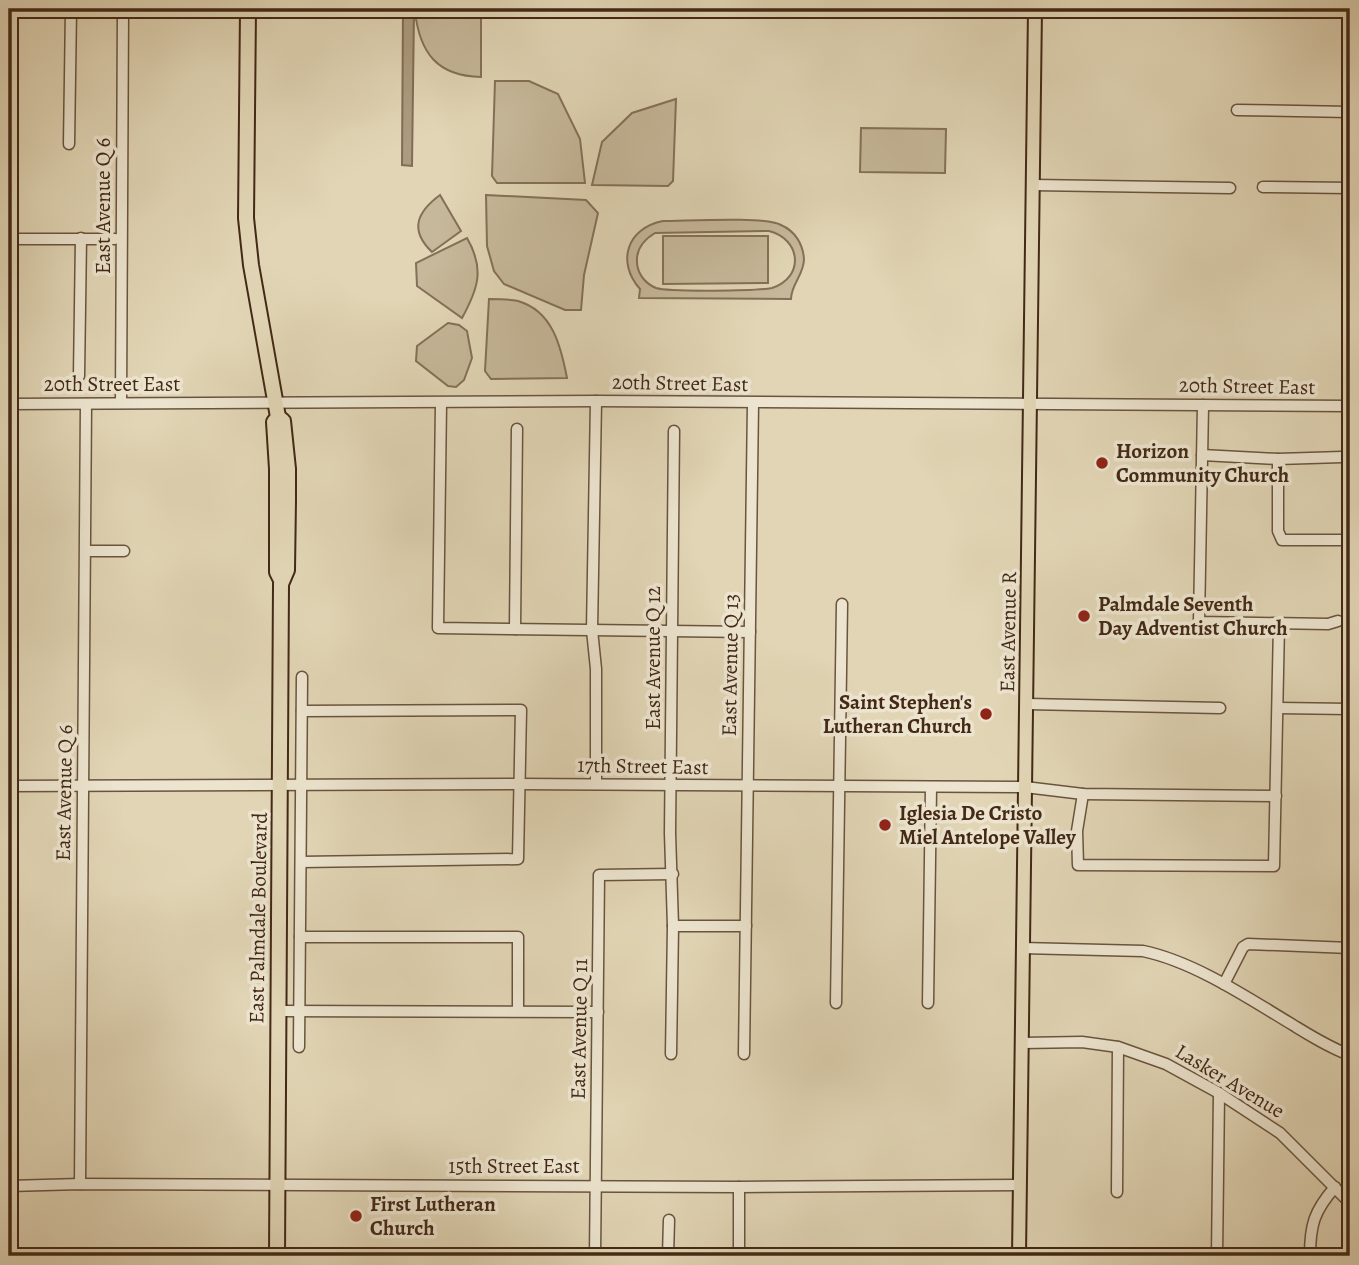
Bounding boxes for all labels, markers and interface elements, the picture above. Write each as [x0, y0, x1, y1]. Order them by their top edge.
street label: East Avenue Q 6 [89, 137, 117, 274]
street label: 20th Street East [612, 368, 749, 398]
street label: 20th Street East [44, 370, 180, 398]
street label: 20th Street East [1179, 371, 1316, 401]
place label: Horizon Community Church [1116, 437, 1289, 489]
marker: Horizon Community Church [1094, 455, 1110, 471]
street label: East Avenue R [993, 571, 1023, 693]
street label: East Avenue Q 12 [639, 586, 667, 730]
place label: Palmdale Seventh Day Adventist Church [1098, 590, 1288, 642]
street label: East Avenue Q 13 [715, 593, 745, 737]
marker: Palmdale Seventh Day Adventist Church [1076, 608, 1092, 624]
place label: Saint Stephen's Lutheran Church [823, 688, 972, 740]
marker: Saint Stephen's Lutheran Church [978, 706, 994, 722]
street label: East Avenue Q 6 [49, 724, 79, 861]
street label: 17th Street East [577, 751, 709, 781]
place label: Iglesia De Cristo Miel Antelope Valley [899, 799, 1077, 851]
street label: East Palmdale Boulevard [242, 811, 274, 1024]
marker: Iglesia De Cristo Miel Antelope Valley [877, 817, 893, 833]
street label: East Avenue Q 11 [564, 958, 594, 1100]
street label: Lasker Avenue [1170, 1037, 1290, 1125]
street label: 15th Street East [448, 1152, 580, 1180]
place label: First Lutheran Church [370, 1190, 496, 1242]
marker: First Lutheran Church [348, 1208, 364, 1224]

